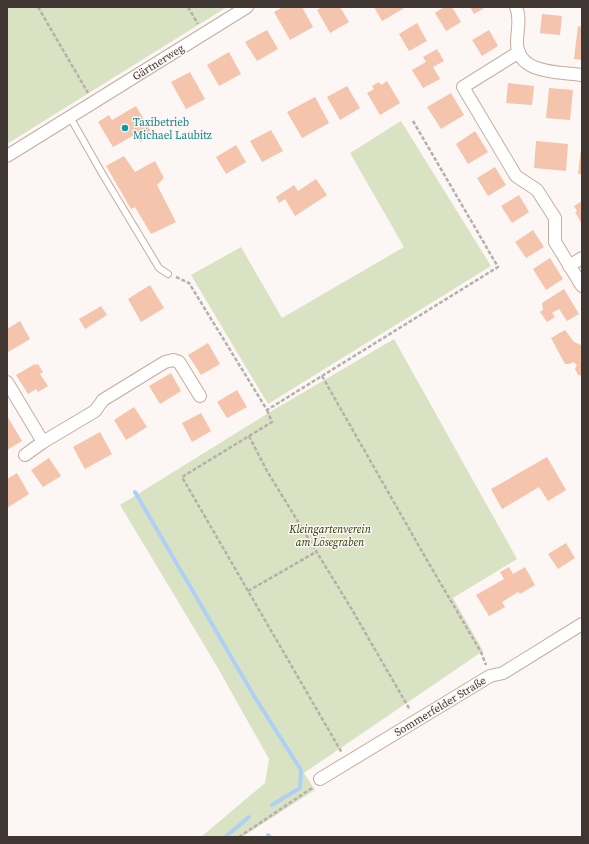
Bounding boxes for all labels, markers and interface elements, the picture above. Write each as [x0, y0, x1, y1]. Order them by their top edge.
street label: Gärtnerweg [130, 41, 187, 84]
place label: Taxibetrieb Michael Laubitz [133, 115, 212, 143]
marker: Taxibetrieb Michael Laubitz [120, 123, 130, 133]
park label: Kleingartenverein am Lösegraben [288, 522, 372, 550]
street label: Sommerfelder Straße [392, 673, 489, 740]

